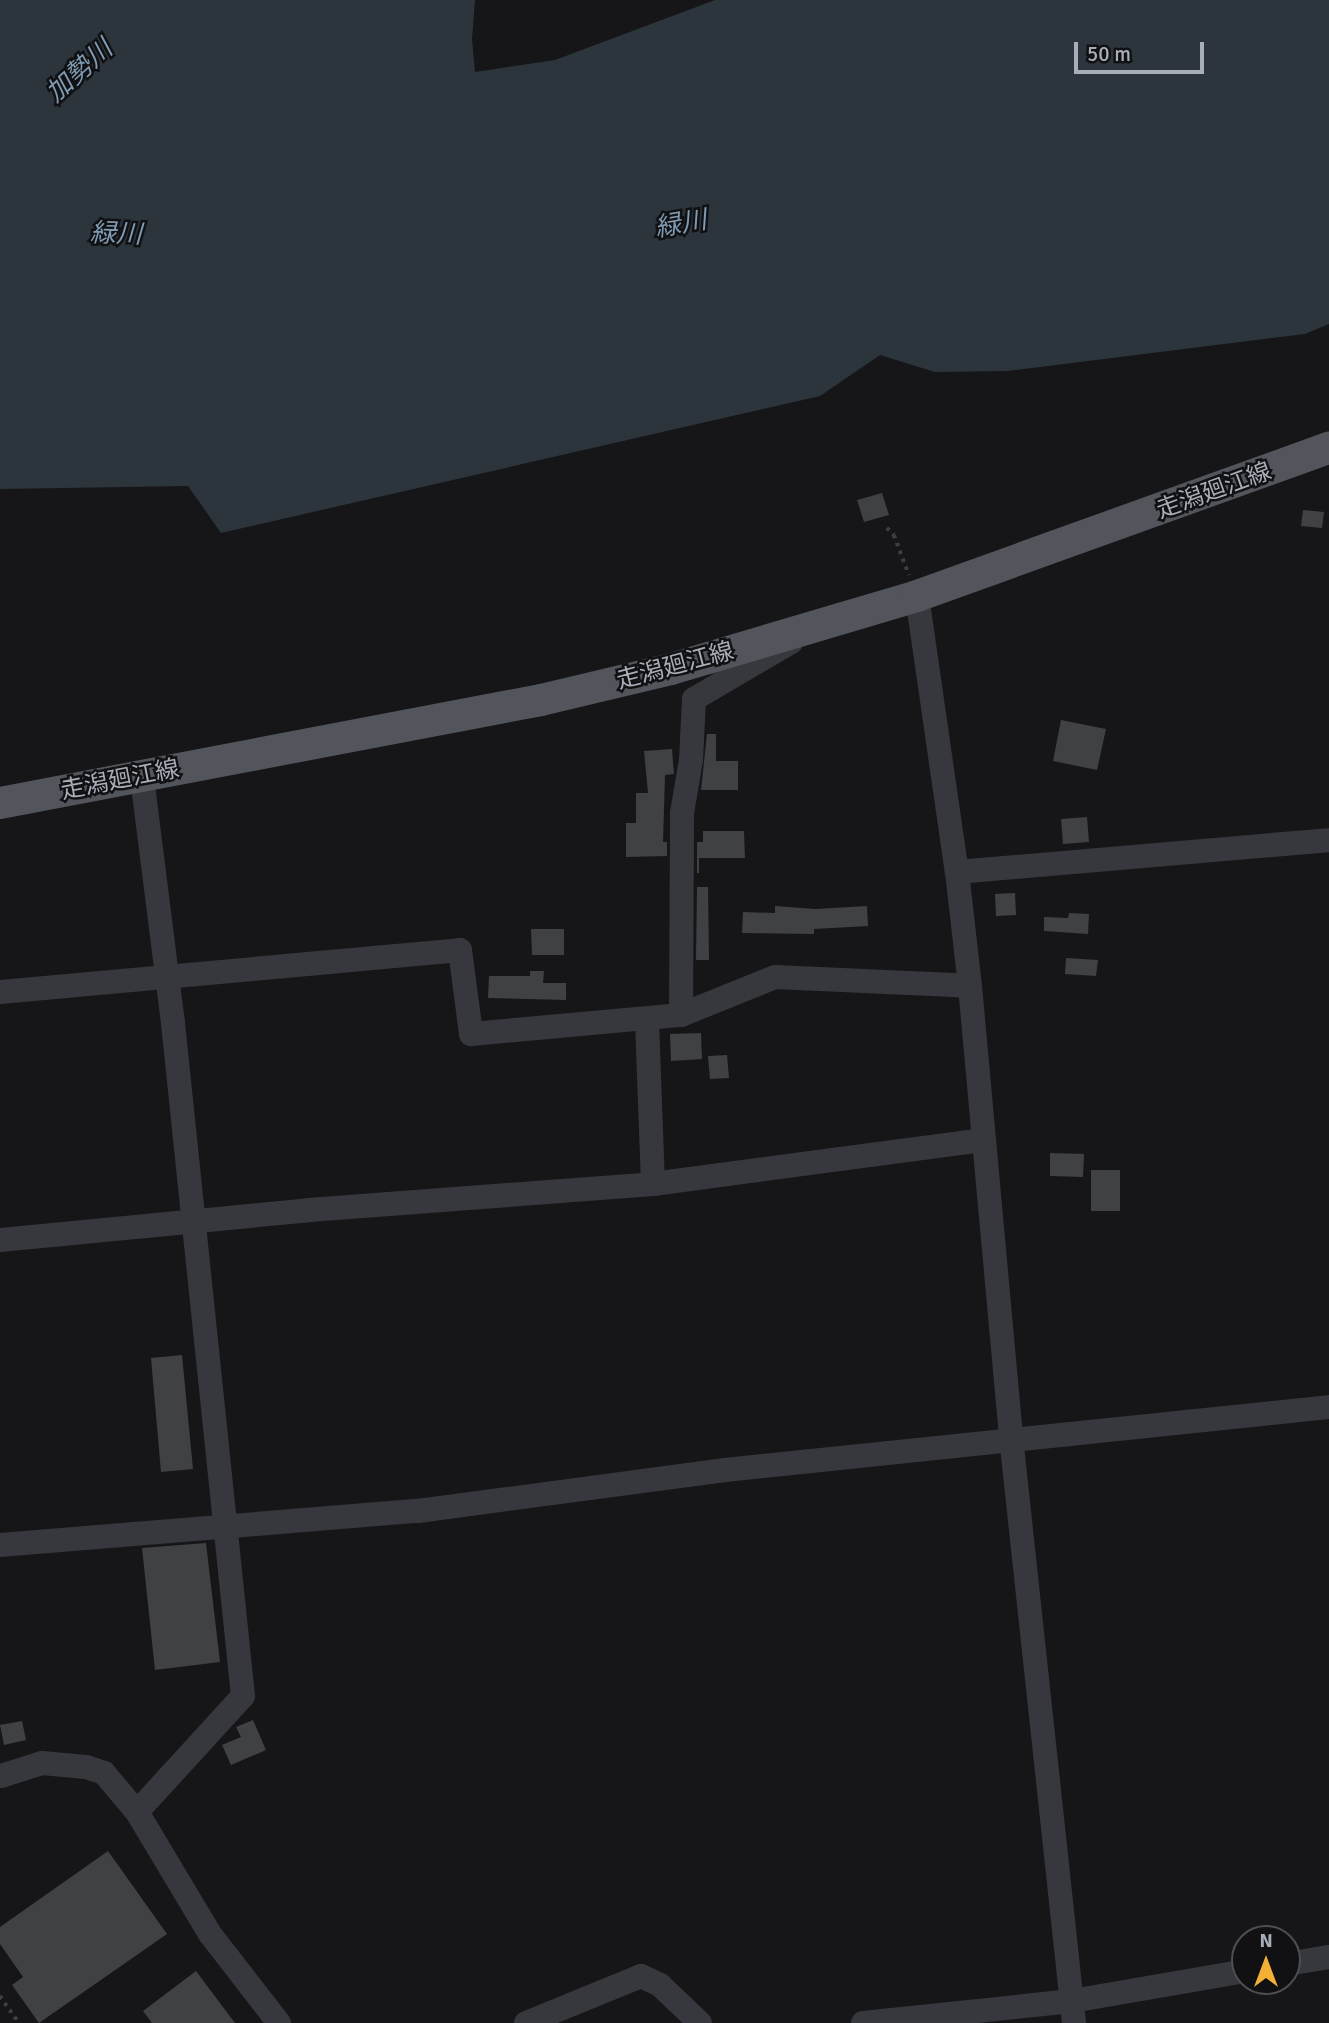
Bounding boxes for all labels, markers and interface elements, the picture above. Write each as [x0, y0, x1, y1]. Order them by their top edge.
scale bar [1077, 28, 1206, 72]
water label: 加勢川 [41, 34, 119, 110]
text: 50 m [1087, 41, 1131, 67]
water label: 緑川 [653, 205, 709, 245]
water label: 緑川 [89, 219, 143, 251]
street label: 走潟廻江線 [1153, 457, 1275, 525]
street label: 走潟廻江線 [613, 637, 737, 695]
street label: 走潟廻江線 [58, 754, 182, 806]
north arrow [1231, 1925, 1301, 1995]
text: N [1259, 1929, 1273, 1953]

